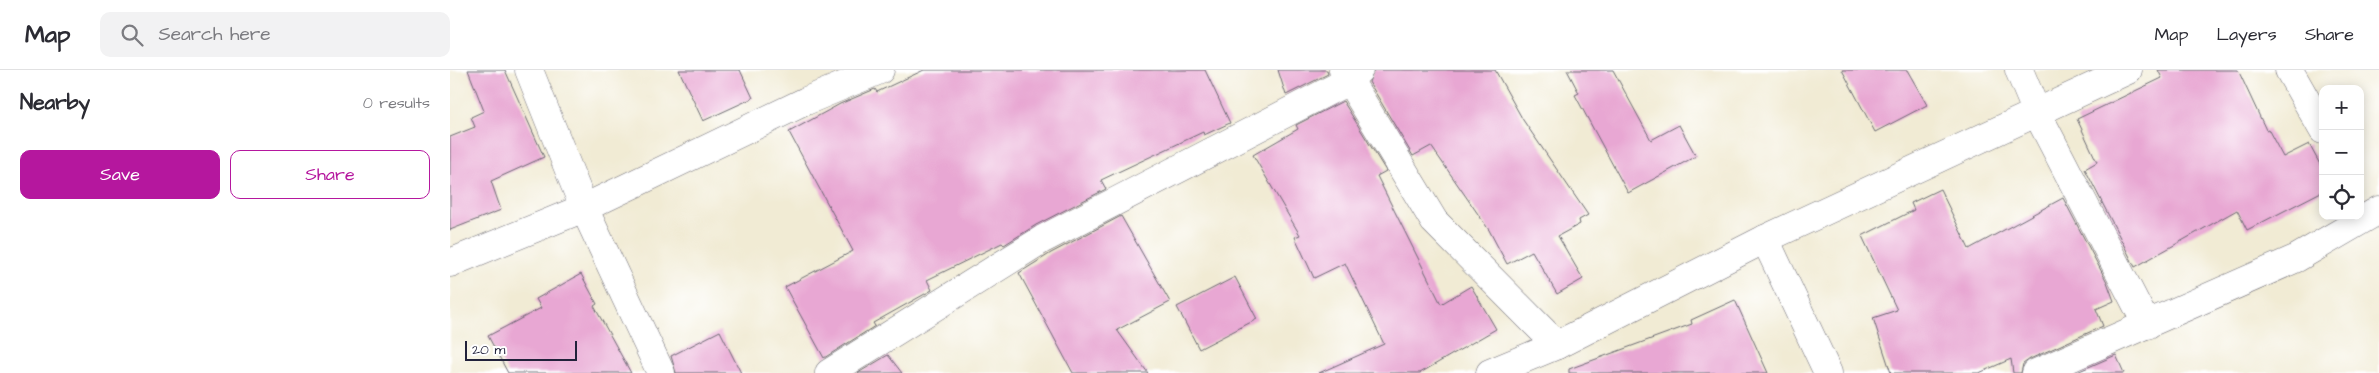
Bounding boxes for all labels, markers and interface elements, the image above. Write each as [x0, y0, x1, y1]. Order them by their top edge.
search box [100, 12, 450, 57]
text: Map [25, 18, 70, 52]
icon: search [118, 21, 146, 49]
text: Search here [158, 21, 271, 48]
text: Map [2154, 22, 2188, 47]
text: Layers [2216, 22, 2277, 47]
text: Share [2305, 22, 2354, 47]
map controls [2319, 85, 2364, 220]
button: + [2319, 85, 2364, 130]
text: Nearby [20, 88, 90, 117]
text: 0 results [363, 92, 430, 114]
button: − [2319, 130, 2364, 175]
button: Save [20, 150, 220, 199]
button: Share [230, 150, 430, 199]
button: locate [2319, 175, 2364, 220]
scale bar [465, 338, 578, 361]
text: 20 m [472, 340, 505, 360]

